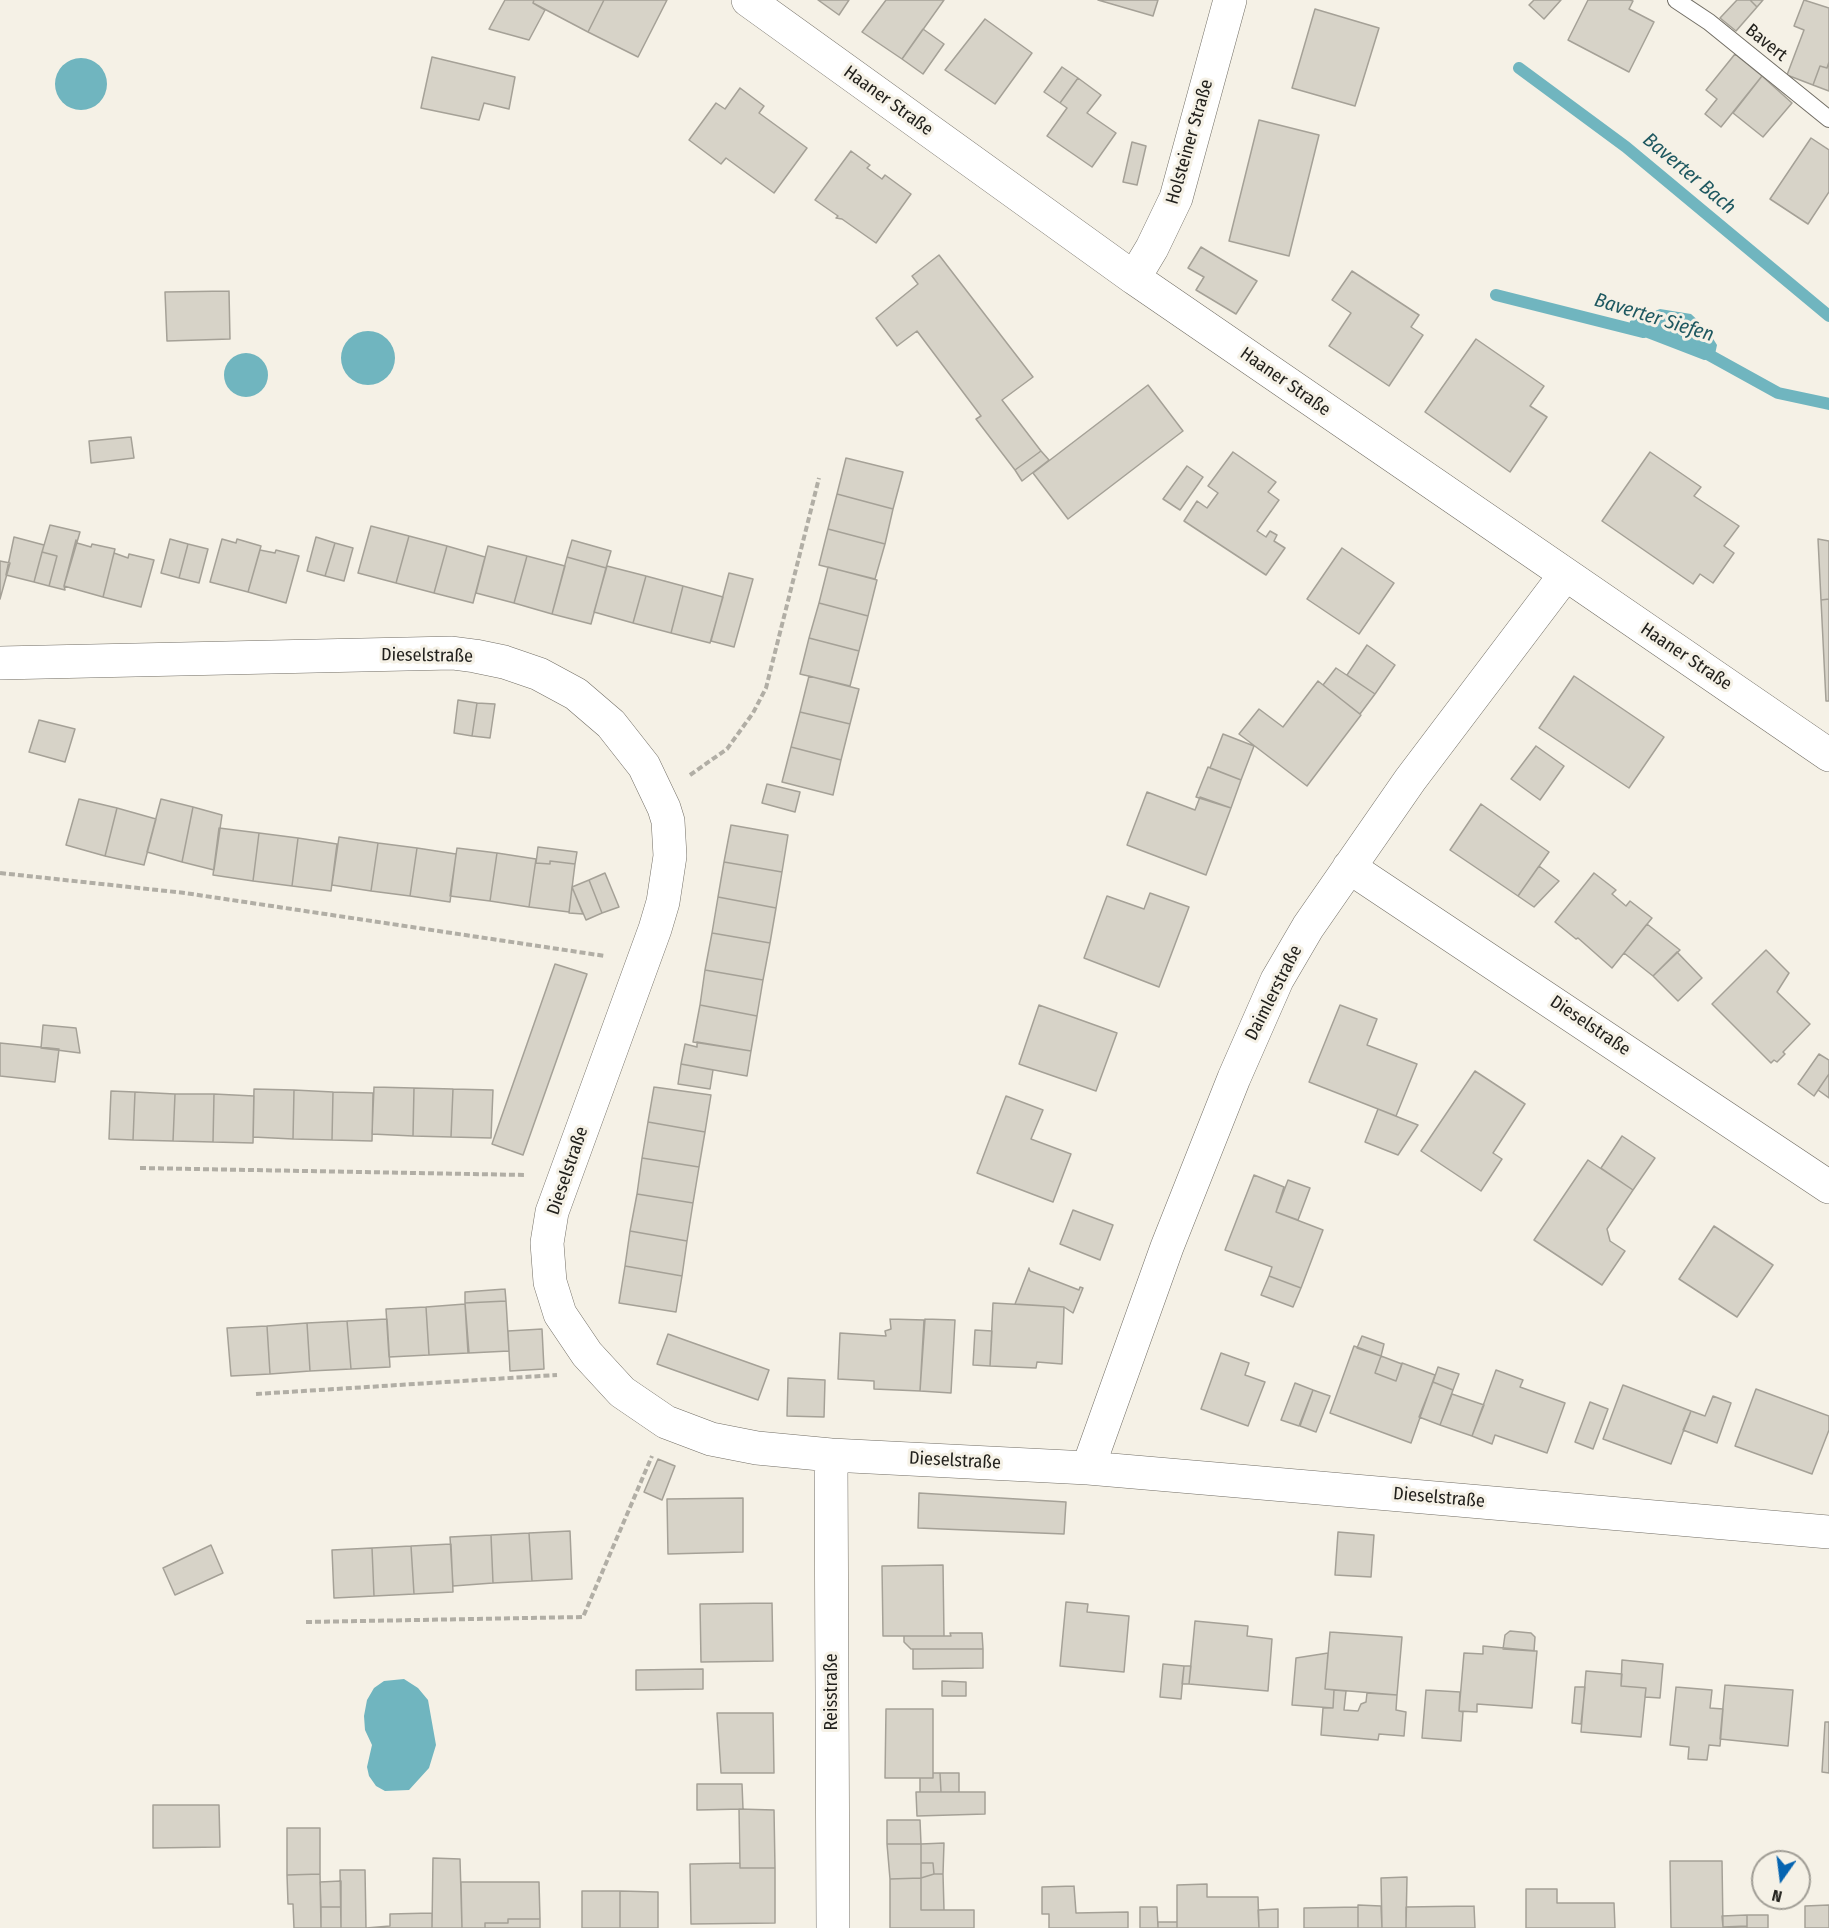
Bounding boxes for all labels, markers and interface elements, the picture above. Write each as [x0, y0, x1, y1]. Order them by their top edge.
street label: Bavert [1741, 20, 1791, 66]
street label: Haaner Straße [839, 61, 937, 141]
street label: Holsteiner Straße [1162, 77, 1218, 207]
water label: Baverter Bach [1638, 128, 1740, 220]
water label: Baverter Siefen [1591, 288, 1717, 348]
street label: Haaner Straße [1236, 343, 1334, 421]
street label: Haaner Straße [1636, 619, 1736, 695]
street label: Dieselstraße [381, 644, 473, 668]
street label: Daimlerstraße [1241, 942, 1307, 1044]
street label: Dieselstraße [1546, 991, 1634, 1061]
street label: Dieselstraße [543, 1124, 593, 1218]
street label: Dieselstraße [909, 1448, 1001, 1474]
street label: Dieselstraße [1392, 1483, 1486, 1513]
street label: Reisstraße [821, 1653, 843, 1731]
north arrow [1751, 1850, 1811, 1910]
text: N [1770, 1886, 1784, 1906]

